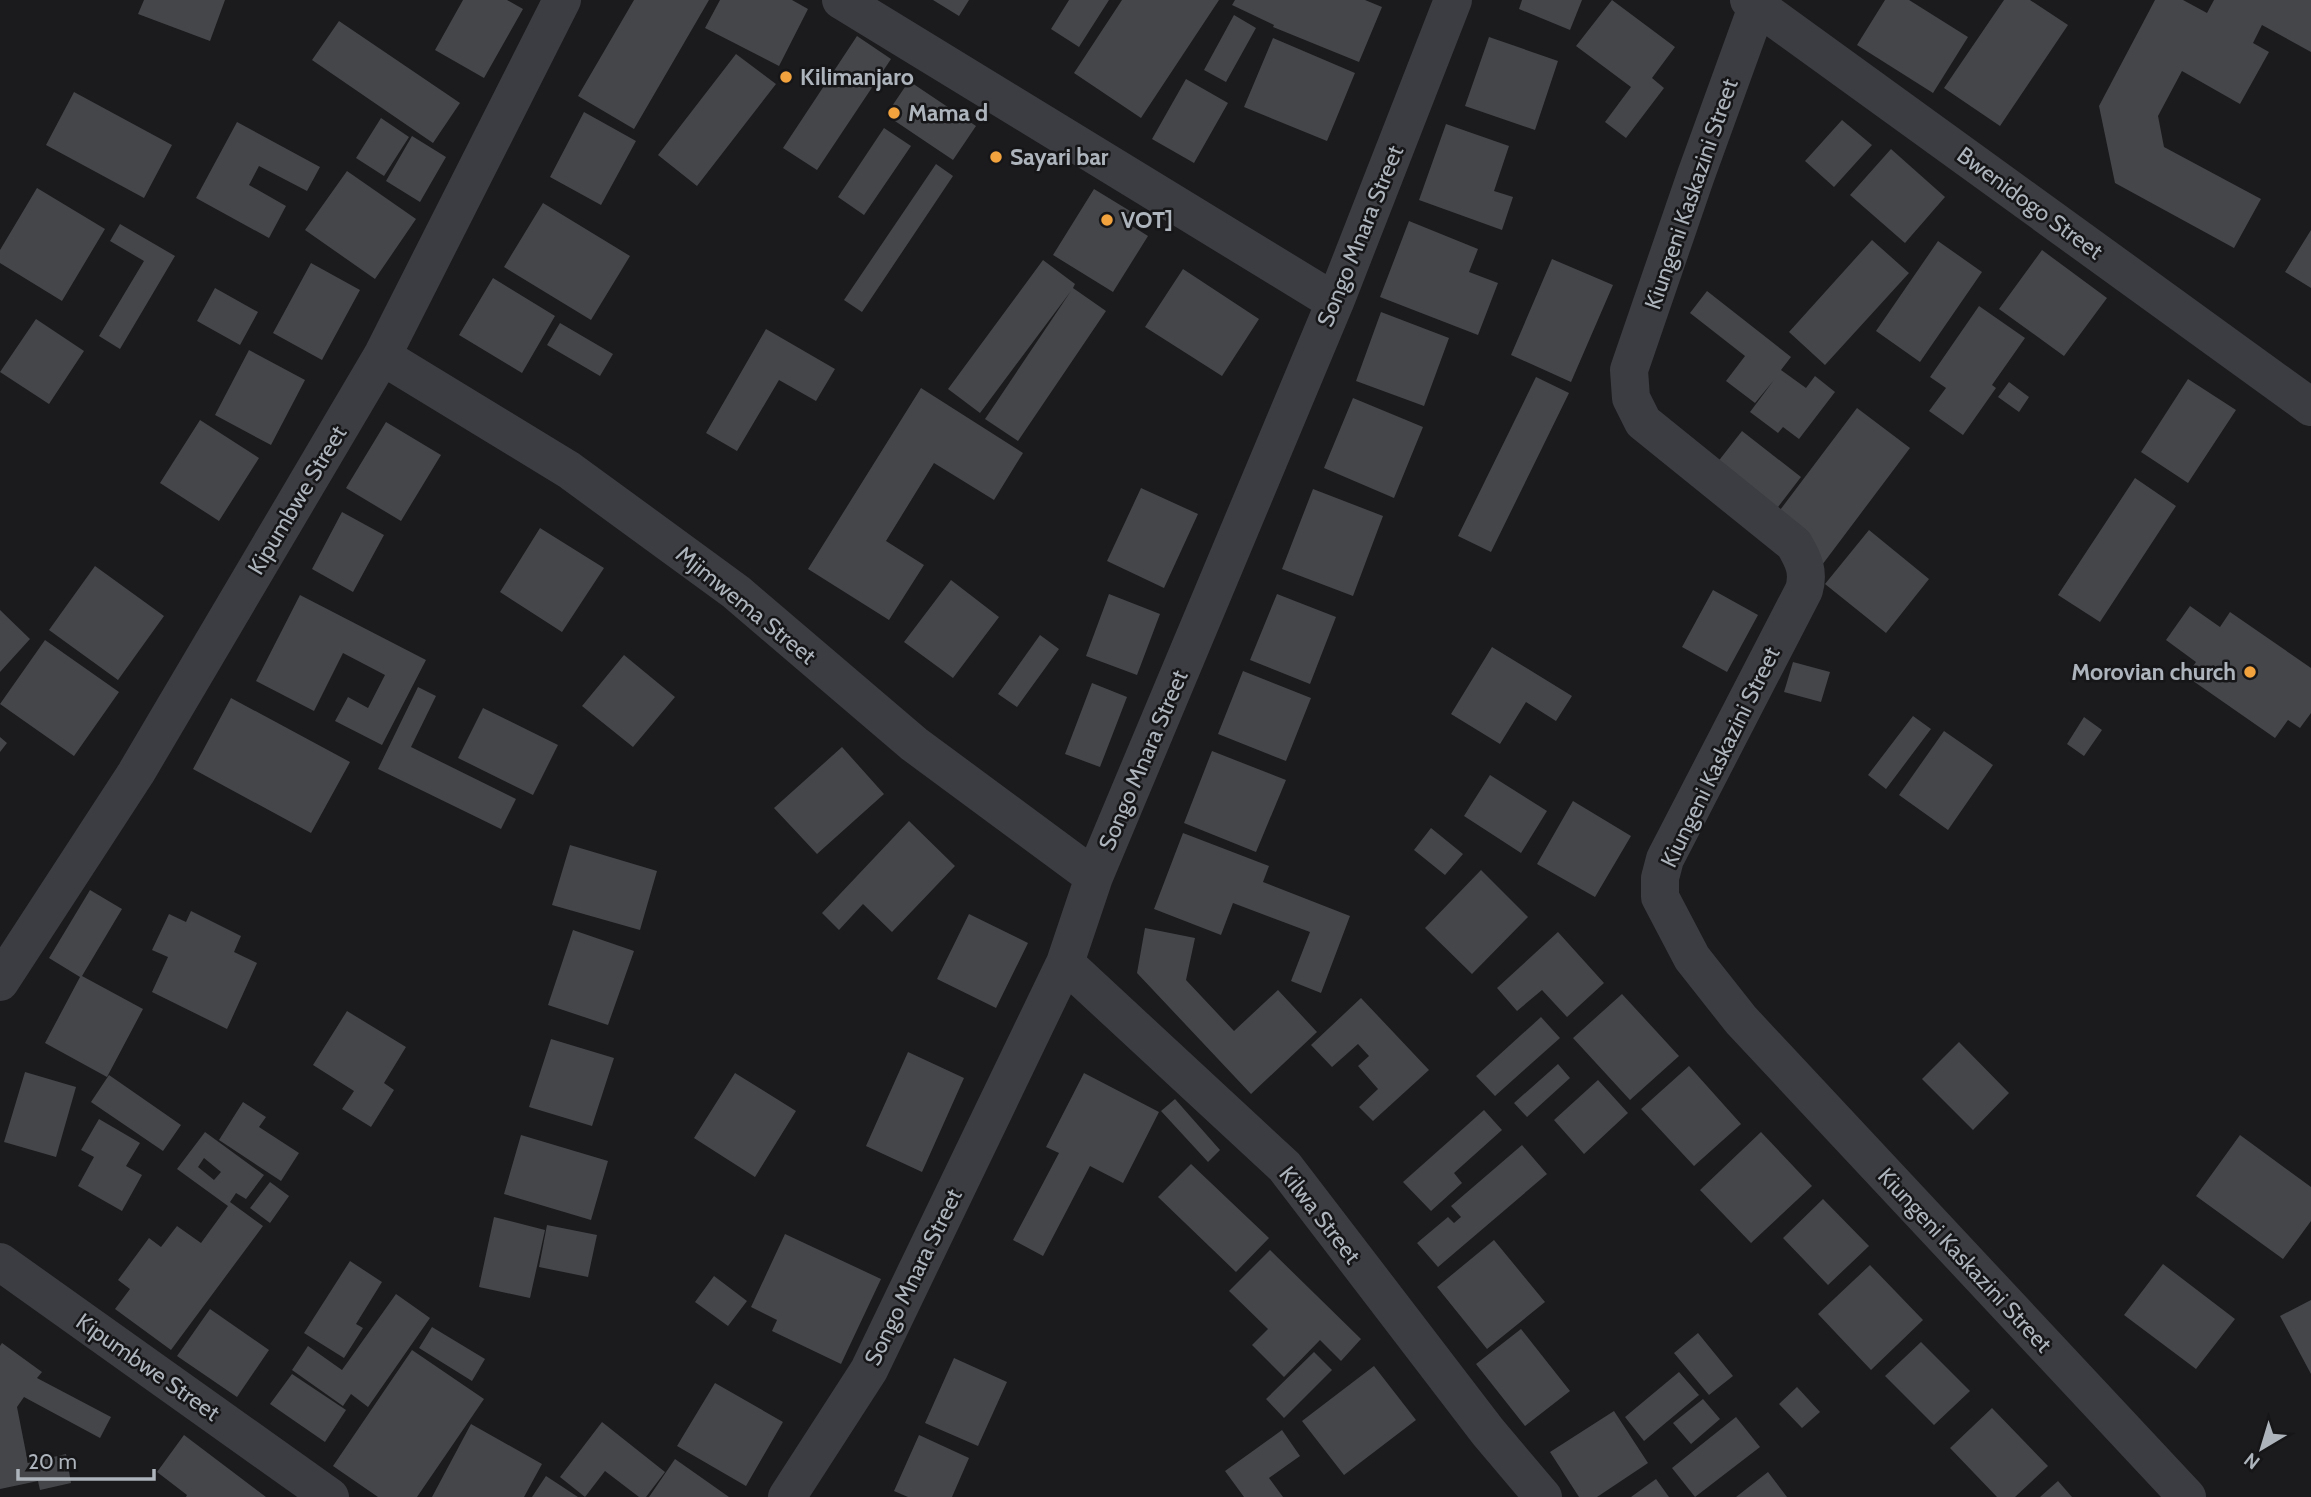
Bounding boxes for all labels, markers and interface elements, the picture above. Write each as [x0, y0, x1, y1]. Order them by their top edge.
place label: Kilimanjaro [800, 63, 914, 91]
marker: Kilimanjaro [778, 69, 794, 85]
street label: Kiungeni Kaskazini Street [1638, 75, 1744, 313]
place label: Mama d [908, 99, 988, 127]
marker: Mama d [886, 105, 902, 121]
street label: Songo Mnara Street [1311, 141, 1409, 331]
street label: Bwenidogo Street [1952, 141, 2109, 265]
place label: Sayari bar [1010, 143, 1109, 171]
marker: Sayari bar [988, 149, 1004, 165]
place label: VOT] [1121, 206, 1173, 234]
marker: VOT] [1099, 212, 1115, 228]
street label: Kipumbwe Street [242, 420, 353, 580]
street label: Mjimwema Street [670, 540, 822, 670]
street label: Kiungeni Kaskazini Street [1654, 642, 1786, 872]
place label: Morovian church [2071, 658, 2236, 686]
marker: Morovian church [2242, 664, 2258, 680]
street label: Songo Mnara Street [1092, 665, 1194, 854]
street label: Kilwa Street [1273, 1161, 1367, 1269]
street label: Kiungeni Kaskazini Street [1872, 1162, 2058, 1358]
street label: Songo Mnara Street [858, 1184, 968, 1370]
street label: Kipumbwe Street [71, 1307, 225, 1427]
north arrow [2227, 1413, 2297, 1483]
scale bar [18, 1438, 154, 1482]
text: N [2239, 1448, 2264, 1474]
text: 20 m [28, 1449, 77, 1474]

